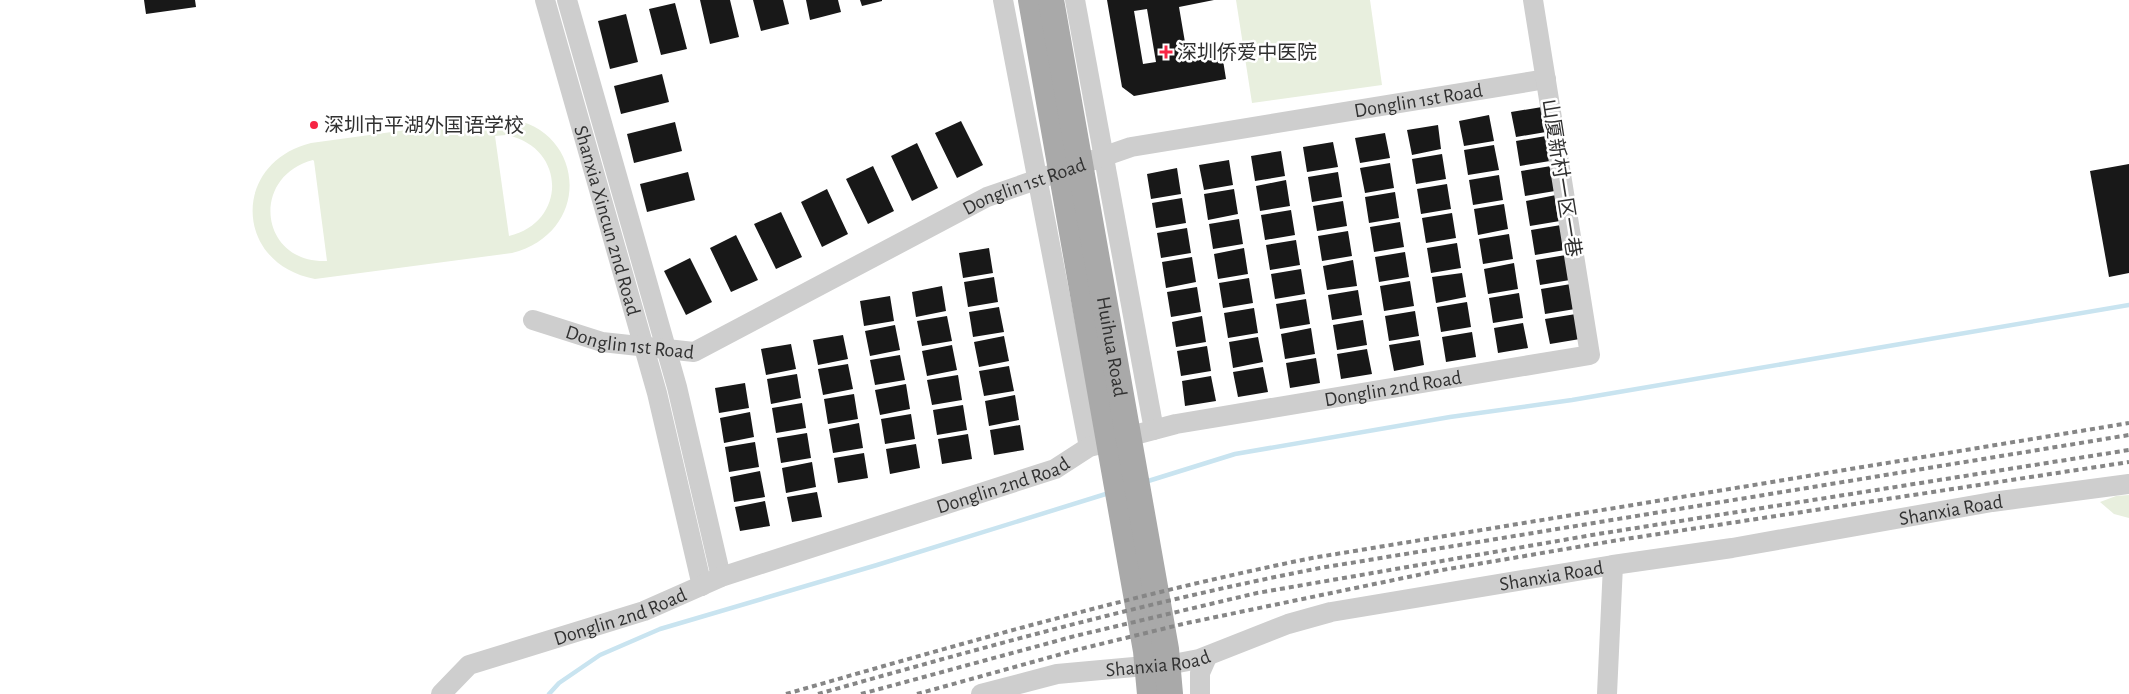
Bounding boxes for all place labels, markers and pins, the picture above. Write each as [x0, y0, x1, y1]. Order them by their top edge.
place label: 深圳侨爱中医院 [1177, 42, 1317, 63]
marker: 深圳侨爱中医院 [1159, 45, 1173, 59]
place label: 深圳市平湖外国语学校 [324, 115, 524, 136]
marker: 深圳市平湖外国语学校 [308, 119, 320, 131]

